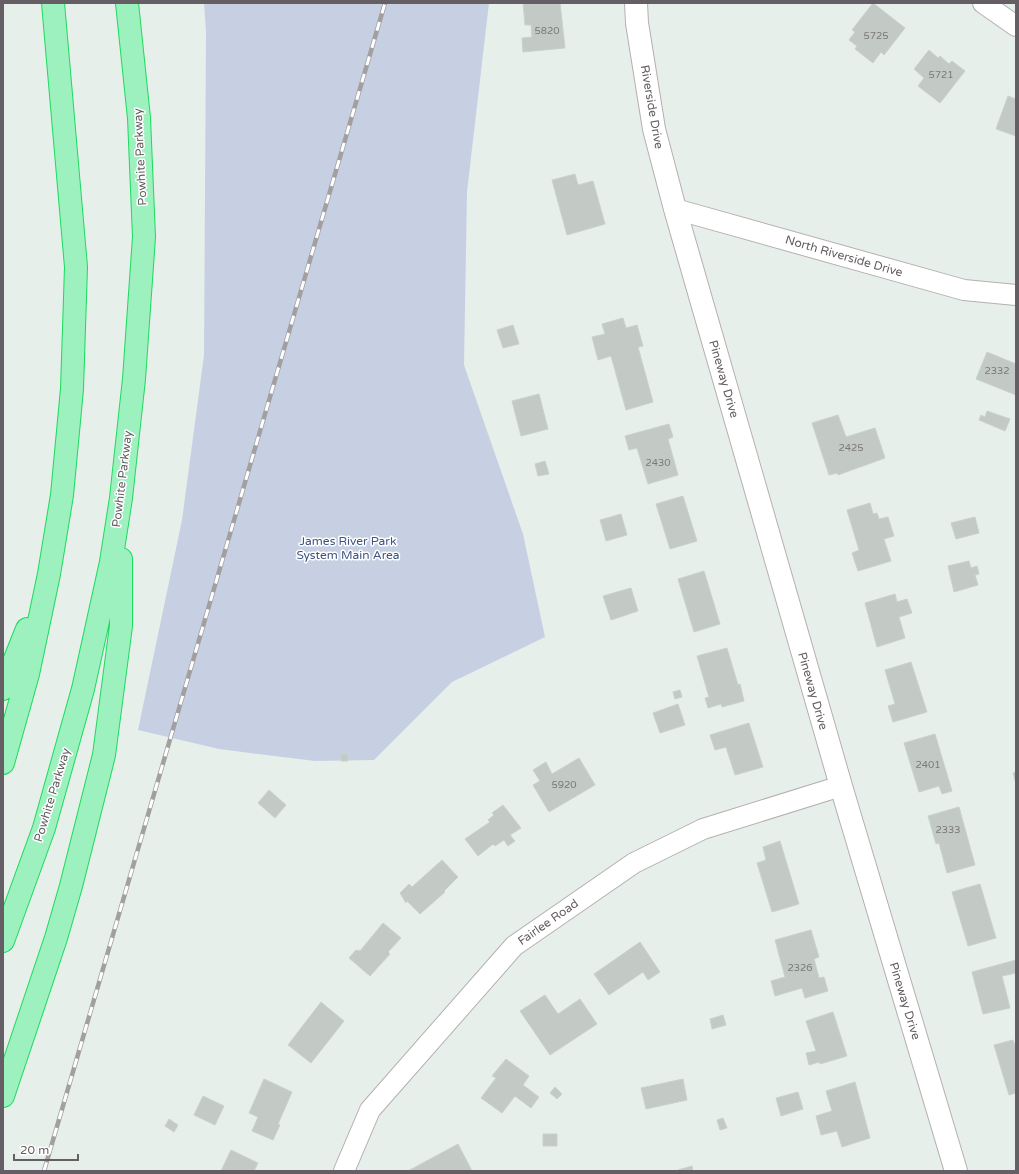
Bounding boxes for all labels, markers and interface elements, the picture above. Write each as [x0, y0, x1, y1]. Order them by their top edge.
house number: 5820 [534, 25, 560, 37]
house number: 5725 [863, 30, 889, 42]
street label: Riverside Drive [638, 64, 666, 150]
house number: 5721 [928, 69, 954, 81]
street label: Powhite Parkway [130, 107, 150, 206]
street label: North Riverside Drive [784, 233, 904, 280]
street label: Pineway Drive [706, 339, 742, 420]
house number: 2332 [984, 365, 1010, 377]
street label: Powhite Parkway [109, 429, 135, 528]
house number: 2425 [838, 442, 864, 454]
house number: 2430 [645, 457, 671, 469]
park label: James River Park System Main Area [296, 534, 400, 562]
street label: Pineway Drive [795, 651, 831, 732]
street label: Powhite Parkway [31, 746, 73, 844]
house number: 2401 [915, 759, 941, 771]
house number: 5920 [551, 779, 577, 791]
house number: 2333 [935, 824, 961, 836]
street label: Fairlee Road [515, 896, 581, 948]
street label: Pineway Drive [887, 961, 923, 1042]
house number: 2326 [787, 962, 813, 974]
scale bar [14, 1136, 78, 1162]
text: 20 m [20, 1143, 49, 1157]

